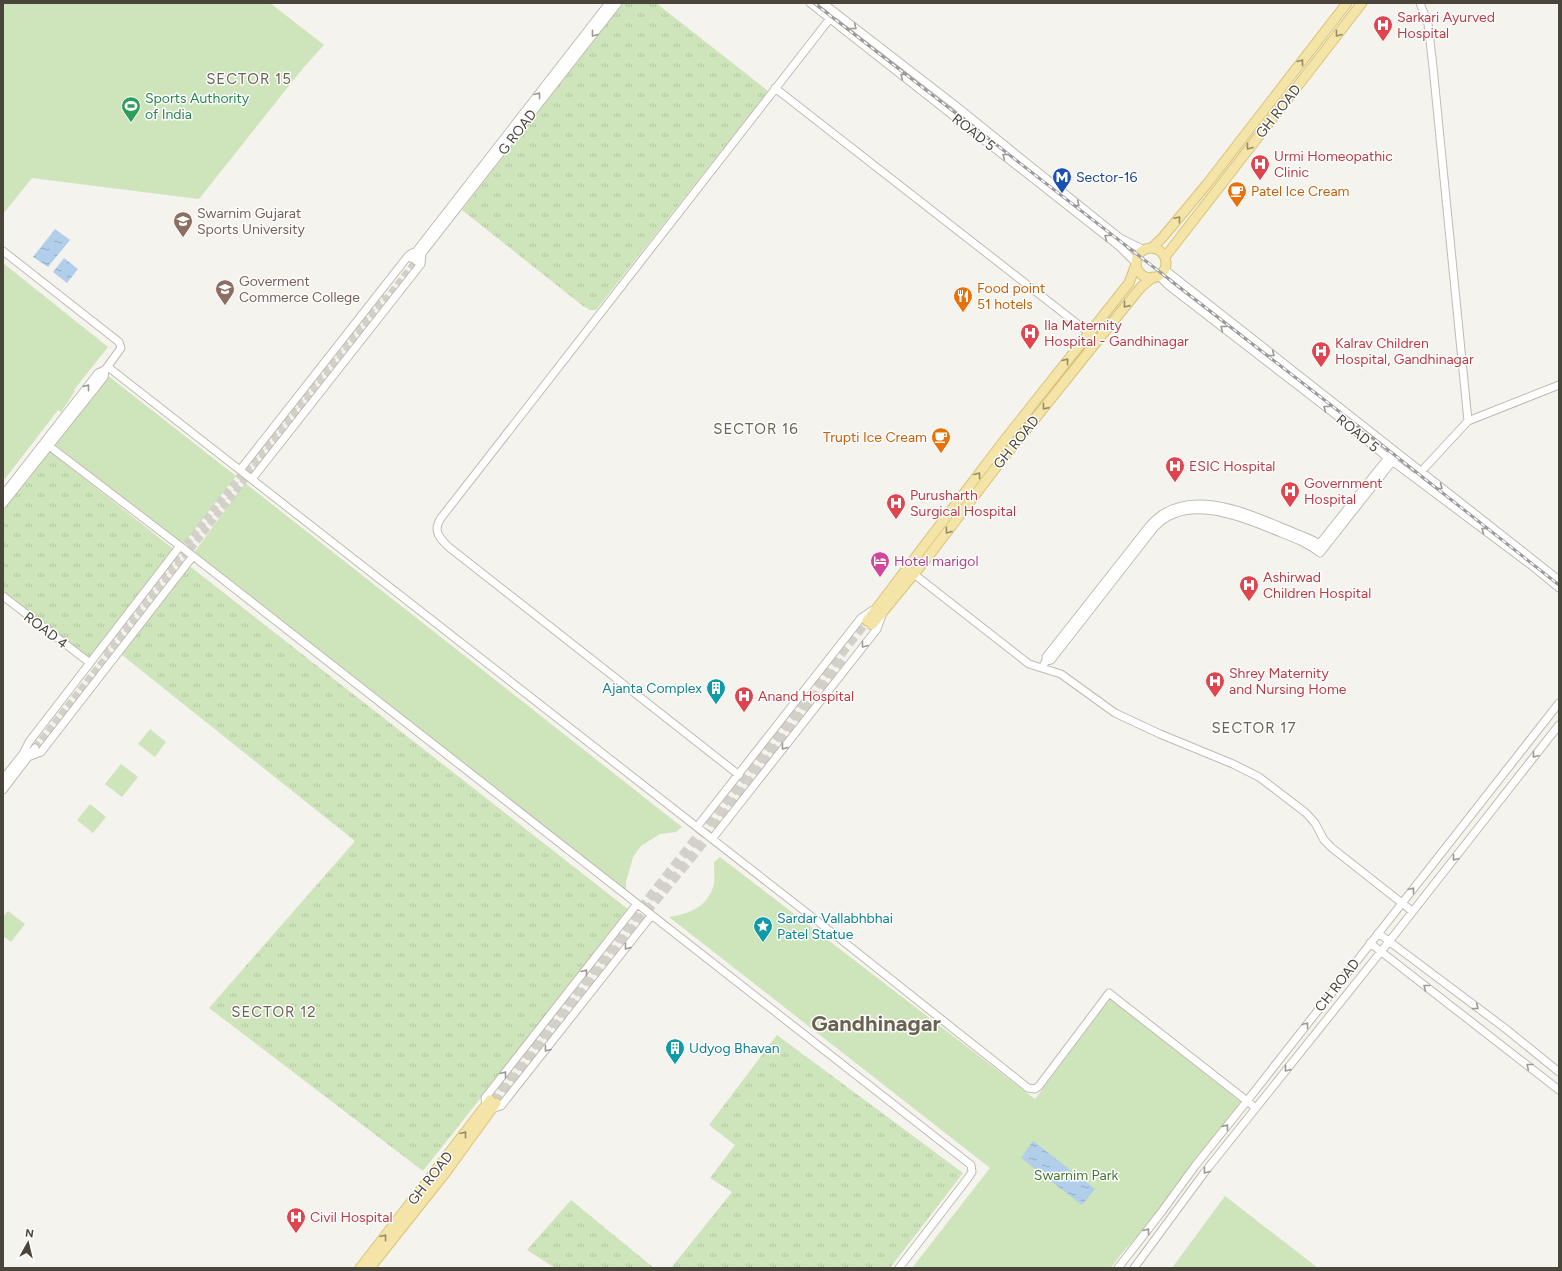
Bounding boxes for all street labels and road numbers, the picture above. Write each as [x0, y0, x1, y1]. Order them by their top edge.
street label: GH ROAD [1252, 81, 1305, 142]
street label: G ROAD [494, 106, 540, 158]
street label: ROAD 5 [949, 110, 999, 155]
street label: ROAD 5 [1333, 411, 1383, 456]
street label: GH ROAD [990, 412, 1043, 472]
street label: ROAD 4 [20, 608, 71, 653]
street label: CH ROAD [1311, 955, 1363, 1015]
street label: GH ROAD [404, 1148, 457, 1209]

